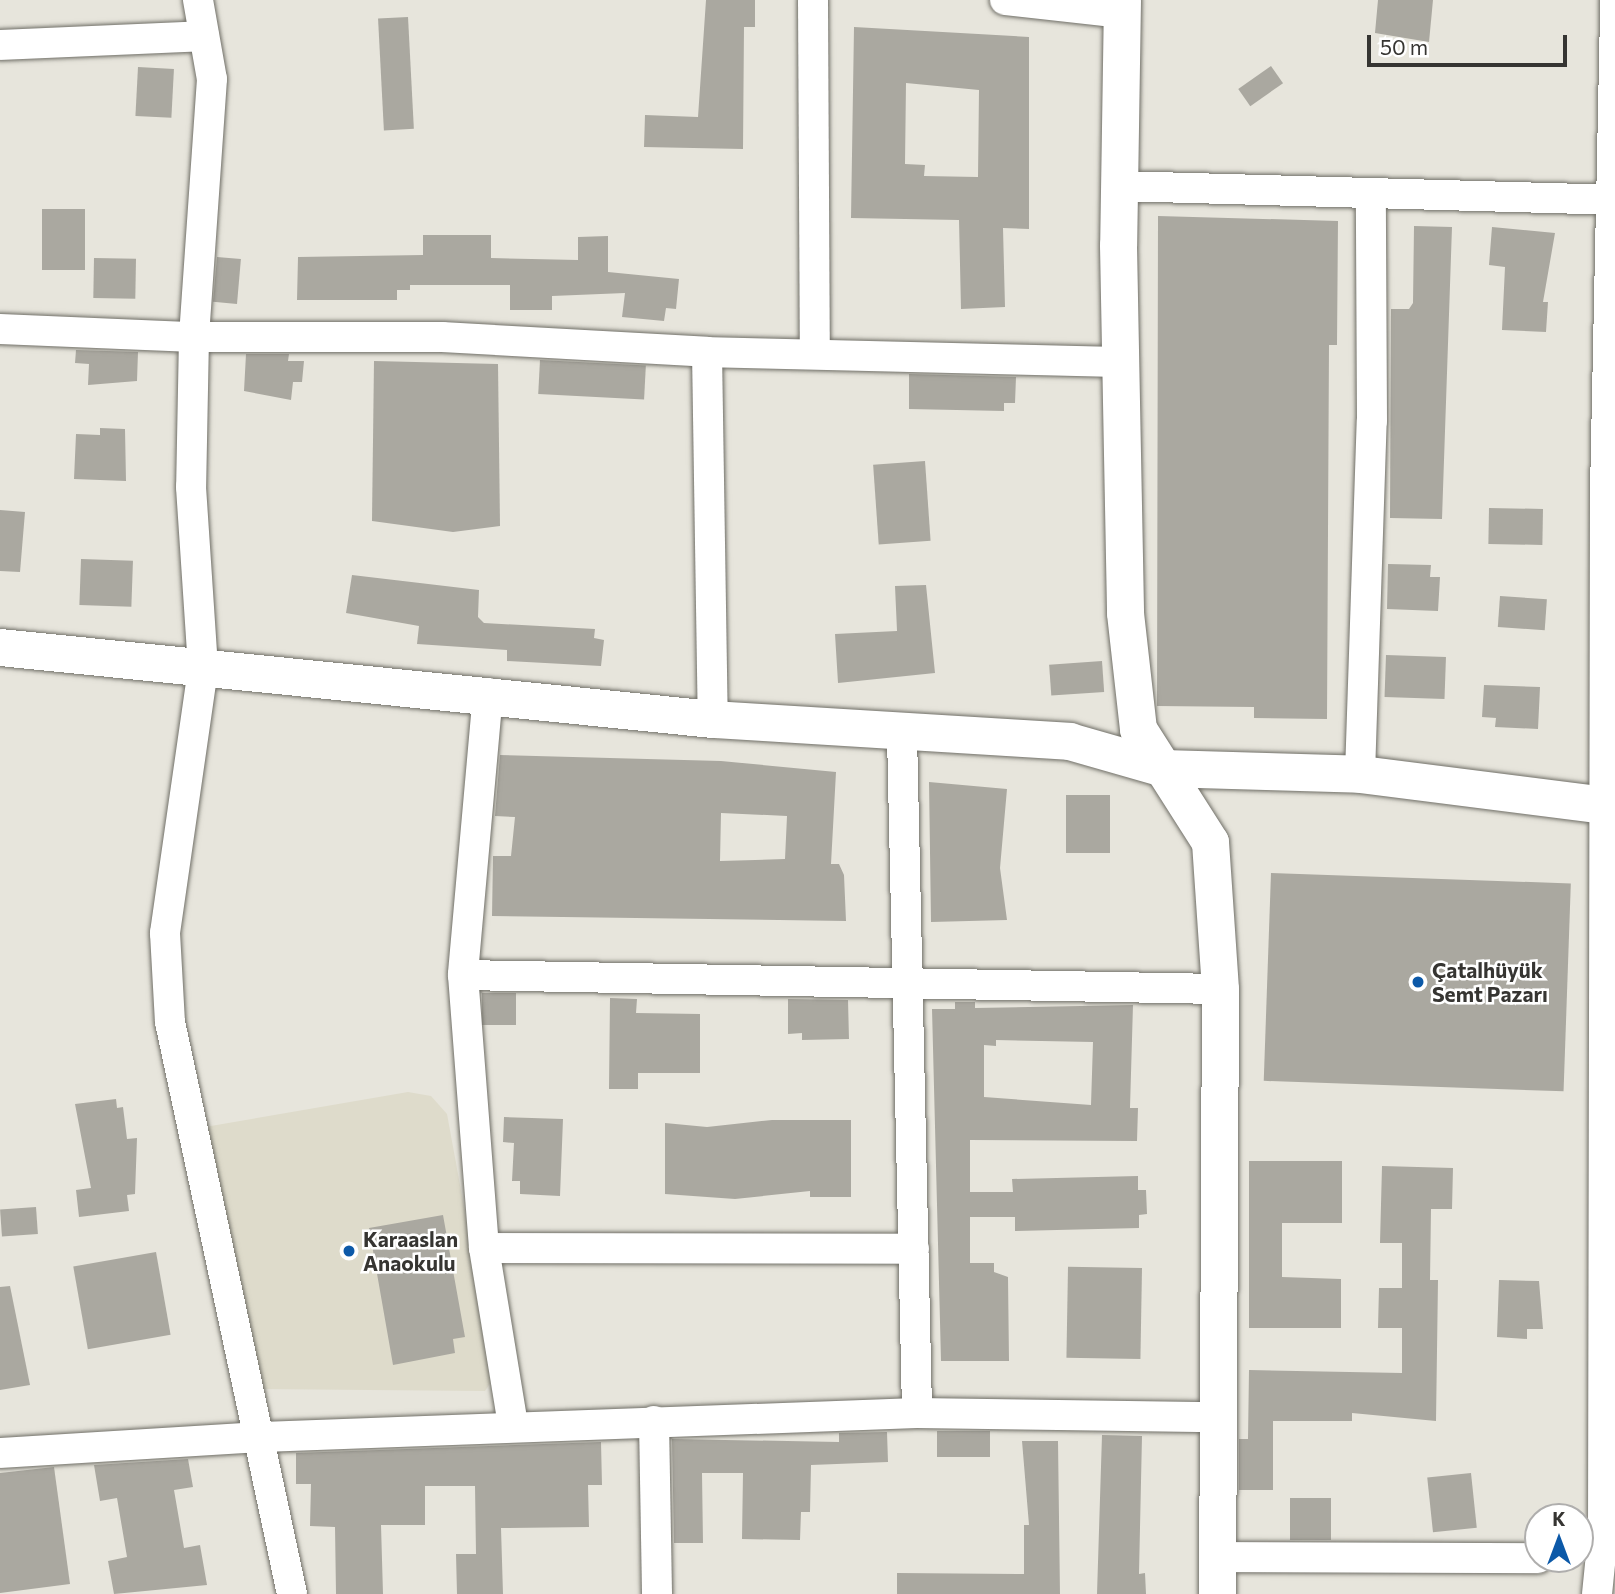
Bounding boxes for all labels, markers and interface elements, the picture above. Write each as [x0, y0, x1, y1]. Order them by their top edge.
scale bar [1370, 21, 1570, 65]
text: 50 m [1380, 34, 1428, 59]
place label: Çatalhüyük Semt Pazarı [1432, 957, 1548, 1007]
marker: Çatalhüyük Semt Pazarı [1410, 974, 1426, 990]
place label: Karaaslan Anaokulu [363, 1226, 458, 1276]
marker: Karaaslan Anaokulu [341, 1243, 357, 1259]
north arrow [1524, 1503, 1594, 1573]
text: K [1552, 1507, 1566, 1530]

